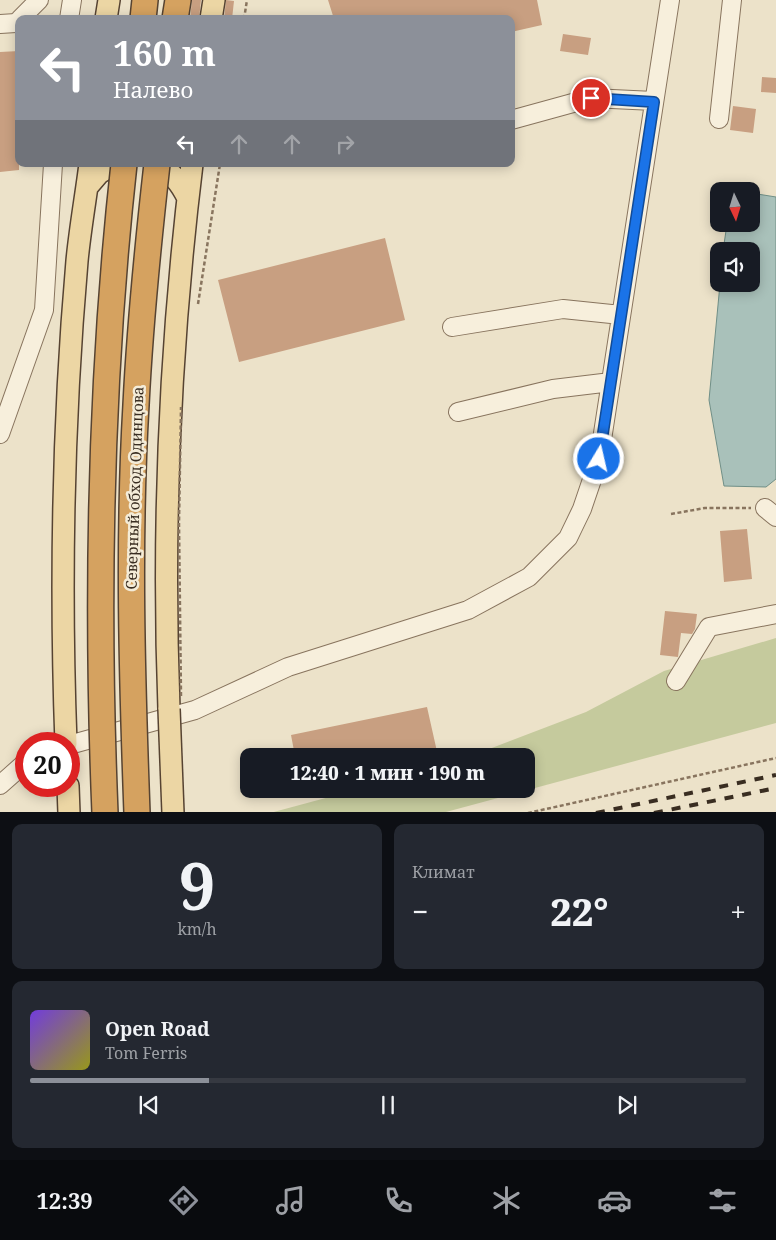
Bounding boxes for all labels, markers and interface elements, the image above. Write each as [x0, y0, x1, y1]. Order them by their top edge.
text: 160 m [113, 29, 216, 76]
icon: left [30, 35, 95, 100]
text: Налево [113, 74, 193, 104]
pin [570, 77, 612, 119]
icon: arrive [577, 84, 605, 112]
icon: left [172, 130, 200, 158]
icon: ahead [225, 130, 253, 158]
icon: ahead [278, 130, 306, 158]
icon: right [331, 130, 359, 158]
north arrow [710, 182, 760, 232]
map controls [710, 182, 760, 292]
button: sound [710, 242, 760, 292]
street label: Северный обход Одинцова [120, 386, 148, 590]
position arrow [572, 432, 624, 484]
speed limit sign: 20 [15, 732, 80, 797]
text: 12:40 · 1 мин · 190 m [290, 760, 485, 786]
text: 9 [179, 841, 215, 929]
text: Климат [412, 861, 475, 883]
text: 22° [550, 885, 608, 937]
text: − [412, 892, 428, 930]
text: + [730, 892, 746, 930]
text: km/h [177, 918, 217, 940]
text: Open Road [105, 1016, 210, 1042]
text: Tom Ferris [105, 1042, 187, 1064]
icon: previous [135, 1091, 163, 1119]
icon: pause [374, 1091, 402, 1119]
icon: next [613, 1091, 641, 1119]
icon: directions [166, 1183, 201, 1218]
icon: music [273, 1183, 308, 1218]
icon: phone [381, 1183, 416, 1218]
icon: climate [489, 1183, 524, 1218]
icon: car [597, 1183, 632, 1218]
icon: filters [705, 1183, 740, 1218]
text: 12:39 [36, 1185, 93, 1215]

